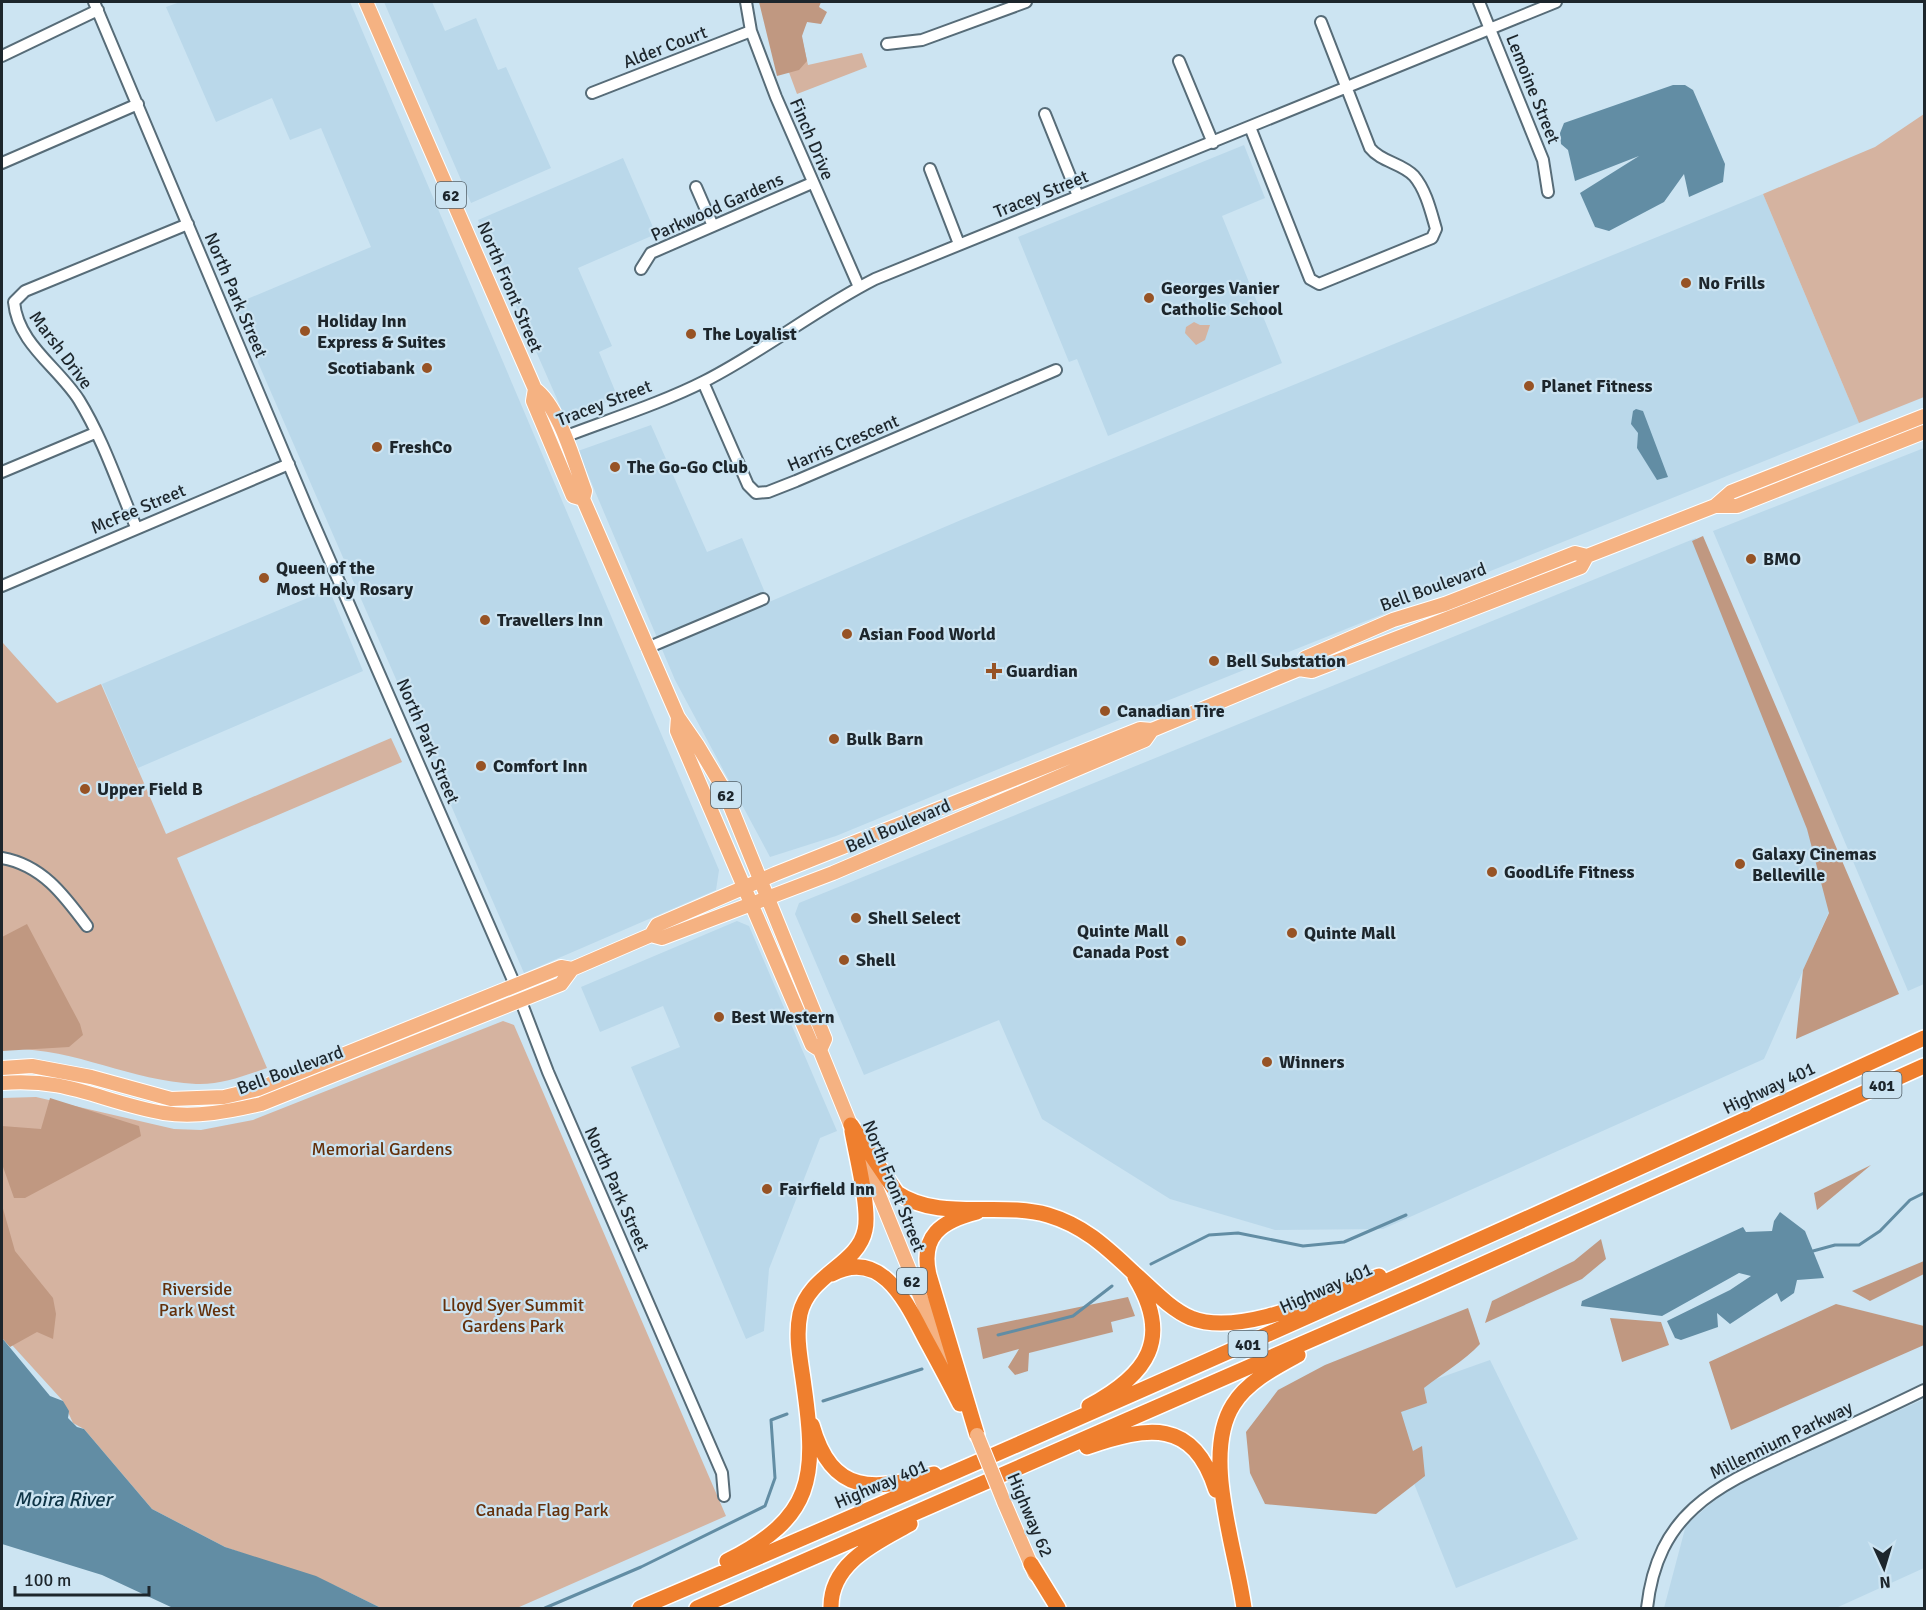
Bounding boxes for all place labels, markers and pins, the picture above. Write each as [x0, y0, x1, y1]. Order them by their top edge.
place label: No Frills [1698, 272, 1765, 294]
marker: No Frills [1679, 276, 1693, 290]
place label: Georges Vanier Catholic School [1161, 277, 1283, 320]
marker: Georges Vanier Catholic School [1142, 291, 1156, 305]
place label: Holiday Inn Express & Suites [317, 310, 446, 353]
place label: The Loyalist [703, 323, 797, 345]
marker: Holiday Inn Express & Suites [298, 324, 312, 338]
marker: The Loyalist [684, 327, 698, 341]
place label: Scotiabank [328, 357, 416, 379]
marker: Scotiabank [420, 361, 434, 375]
place label: Planet Fitness [1541, 375, 1652, 397]
marker: Planet Fitness [1522, 379, 1536, 393]
place label: FreshCo [389, 436, 452, 458]
marker: FreshCo [370, 440, 384, 454]
place label: The Go-Go Club [627, 456, 748, 478]
marker: The Go-Go Club [608, 460, 622, 474]
place label: BMO [1763, 548, 1801, 570]
marker: BMO [1744, 552, 1758, 566]
place label: Queen of the Most Holy Rosary [276, 557, 413, 600]
marker: Queen of the Most Holy Rosary [257, 571, 271, 585]
place label: Travellers Inn [497, 609, 603, 631]
marker: Travellers Inn [478, 613, 492, 627]
place label: Asian Food World [859, 623, 996, 645]
marker: Asian Food World [840, 627, 854, 641]
place label: Bell Substation [1226, 650, 1346, 672]
marker: Bell Substation [1207, 654, 1221, 668]
place label: Guardian [1006, 660, 1078, 682]
marker: Guardian [987, 664, 1001, 678]
place label: Canadian Tire [1117, 700, 1225, 722]
marker: Canadian Tire [1098, 704, 1112, 718]
place label: Bulk Barn [846, 728, 923, 750]
marker: Bulk Barn [827, 732, 841, 746]
place label: Comfort Inn [493, 755, 588, 777]
marker: Comfort Inn [474, 759, 488, 773]
place label: Upper Field B [97, 778, 203, 800]
marker: Upper Field B [78, 782, 92, 796]
place label: Galaxy Cinemas Belleville [1752, 843, 1876, 886]
marker: Galaxy Cinemas Belleville [1733, 857, 1747, 871]
place label: GoodLife Fitness [1504, 861, 1634, 883]
marker: GoodLife Fitness [1485, 865, 1499, 879]
place label: Shell Select [868, 907, 961, 929]
marker: Shell Select [849, 911, 863, 925]
place label: Quinte Mall Canada Post [1073, 920, 1169, 963]
place label: Quinte Mall [1304, 922, 1396, 944]
marker: Quinte Mall [1285, 926, 1299, 940]
marker: Quinte Mall Canada Post [1174, 934, 1188, 948]
place label: Shell [856, 949, 896, 971]
marker: Shell [837, 953, 851, 967]
place label: Best Western [731, 1006, 835, 1028]
marker: Best Western [712, 1010, 726, 1024]
place label: Winners [1279, 1051, 1344, 1073]
marker: Winners [1260, 1055, 1274, 1069]
place label: Fairfield Inn [779, 1178, 875, 1200]
marker: Fairfield Inn [760, 1182, 774, 1196]

